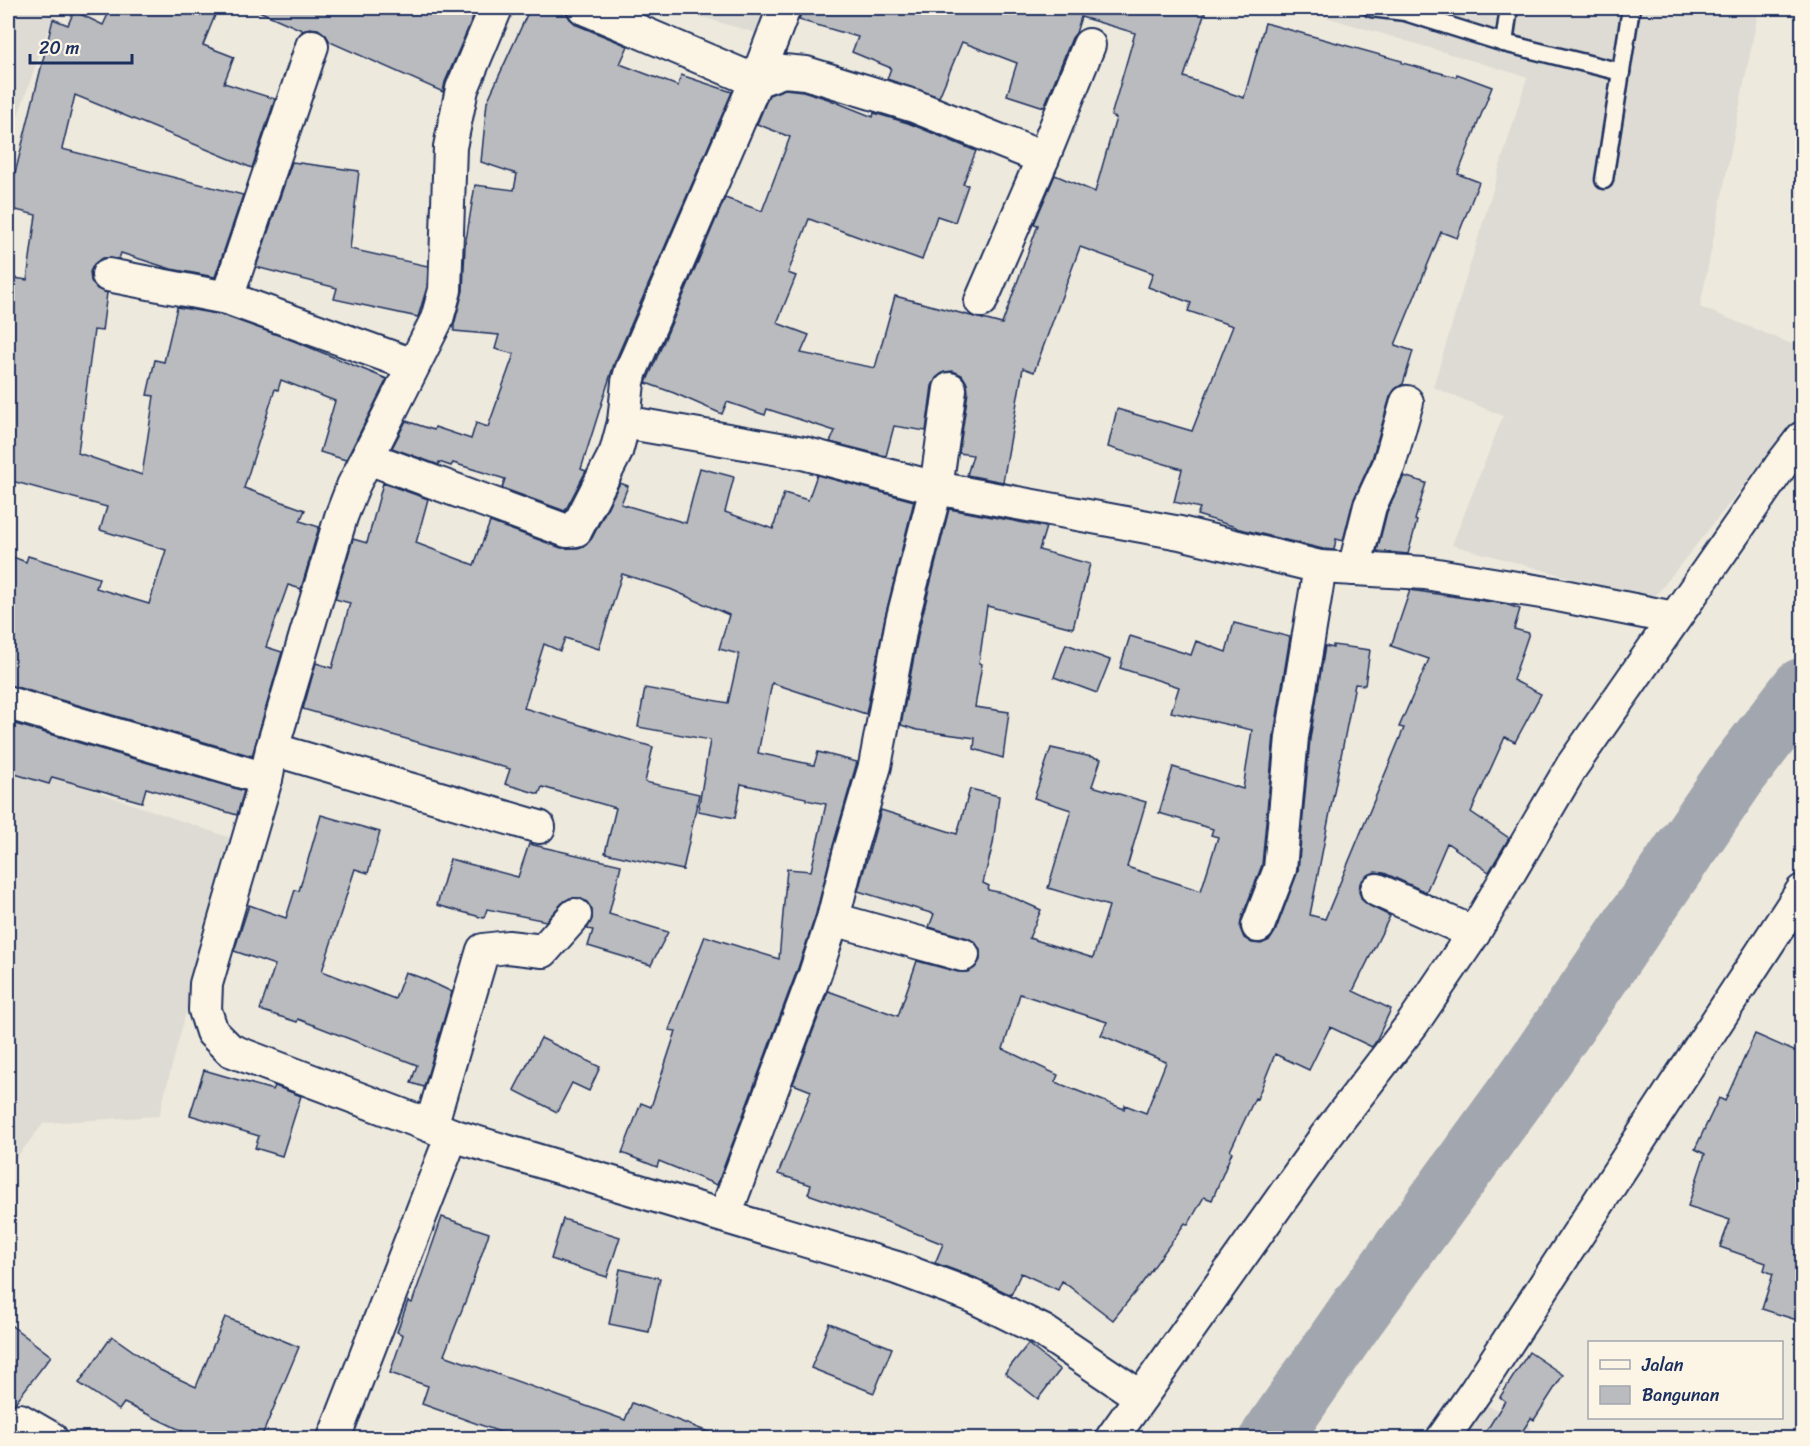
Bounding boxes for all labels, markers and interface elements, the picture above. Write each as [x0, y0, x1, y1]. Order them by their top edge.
scale bar [30, 27, 132, 65]
text: 20 m [39, 32, 79, 64]
legend [1588, 1341, 1783, 1419]
text: Jalan [1641, 1349, 1684, 1381]
text: Bangunan [1642, 1379, 1720, 1411]

